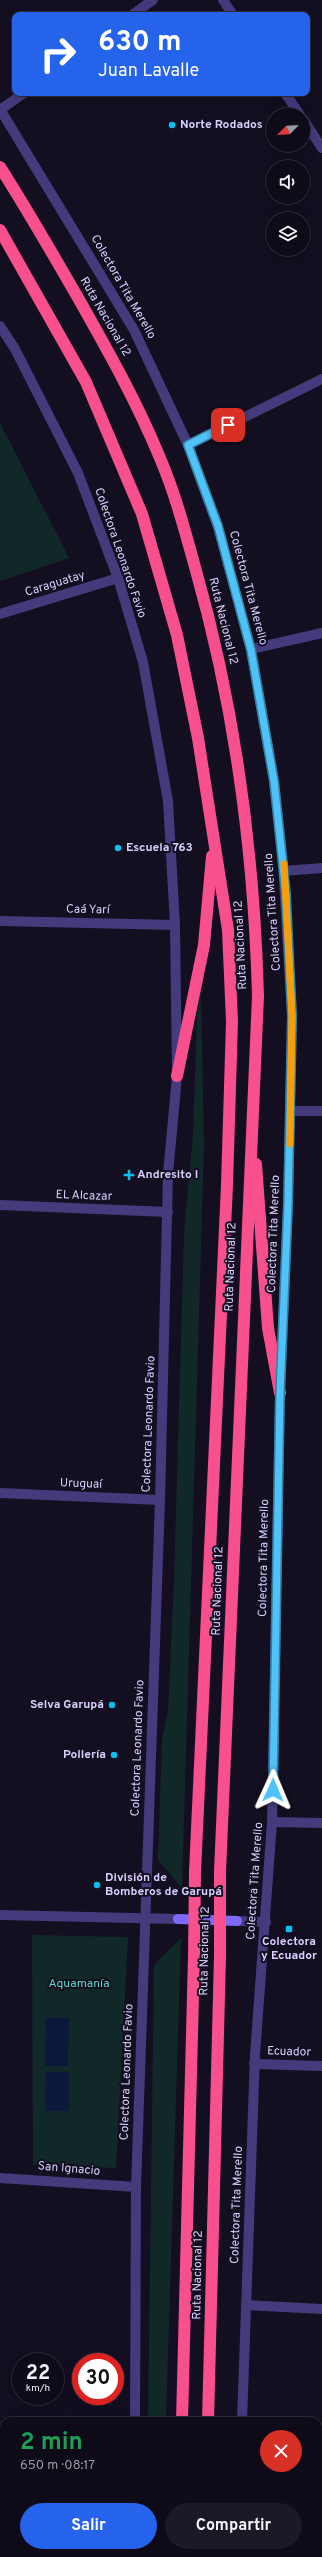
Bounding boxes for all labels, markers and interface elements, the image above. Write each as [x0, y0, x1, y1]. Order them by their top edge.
text: 630 m [98, 25, 182, 61]
icon: right [32, 28, 84, 80]
text: Juan Lavalle [98, 60, 199, 83]
north arrow [266, 108, 310, 152]
map controls [266, 108, 310, 256]
place label: Norte Rodados [180, 117, 263, 133]
marker: Norte Rodados [167, 120, 177, 130]
button: sound [266, 160, 310, 204]
button: layers [266, 212, 310, 256]
street label: Colectora Tita Merello [87, 232, 160, 342]
street label: Ruta Nacional 12 [76, 274, 134, 360]
pin [211, 408, 245, 442]
icon: arrive [217, 414, 239, 436]
street label: Colectora Leonardo Favio [90, 486, 150, 621]
street label: Colectora Tita Merello [225, 529, 271, 647]
street label: Caraguatay [23, 567, 87, 601]
street label: Ruta Nacional 12 [204, 576, 242, 666]
place label: Escuela 763 [126, 840, 193, 856]
marker: Escuela 763 [113, 843, 123, 853]
street label: Colectora Tita Merello [261, 852, 285, 971]
street label: Ruta Nacional 12 [231, 900, 251, 990]
street label: Caá Yarí [66, 902, 111, 918]
place label: Andresito I [137, 1167, 198, 1183]
marker: Andresito I [124, 1170, 134, 1180]
street label: Colectora Tita Merello [264, 1174, 284, 1293]
street label: EL Alcazar [55, 1187, 113, 1205]
street label: Ruta Nacional 12 [221, 1222, 241, 1312]
street label: Colectora Leonardo Favio [139, 1355, 159, 1493]
street label: Uruguaí [59, 1475, 103, 1493]
street label: Colectora Tita Merello [255, 1499, 273, 1617]
street label: Ruta Nacional 12 [208, 1546, 228, 1636]
street label: Colectora Leonardo Favio [128, 1679, 148, 1817]
place label: Selva Garupá [30, 1697, 104, 1713]
marker: Selva Garupá [107, 1700, 117, 1710]
place label: Pollería [63, 1747, 106, 1763]
marker: Pollería [109, 1750, 119, 1760]
position arrow [252, 1769, 294, 1811]
street label: Colectora Tita Merello [243, 1821, 267, 1940]
place label: División de Bomberos de Garupá [105, 1870, 222, 1900]
marker: División de Bomberos de Garupá [92, 1880, 102, 1890]
street label: Ruta Nacional 12 [196, 1906, 214, 1996]
marker: Colectora y Ecuador [284, 1924, 294, 1934]
place label: Colectora y Ecuador [261, 1934, 317, 1964]
park label: Aquamanía [49, 1976, 109, 1992]
street label: Colectora Leonardo Favio [117, 2003, 137, 2141]
street label: Ecuador [267, 2043, 312, 2061]
street label: Colectora Tita Merello [227, 2145, 247, 2264]
street label: San Ignacio [37, 2158, 101, 2180]
street label: Ruta Nacional 12 [189, 2230, 207, 2320]
speed limit sign: 30 [72, 2353, 124, 2405]
text: 22 [26, 2361, 50, 2387]
text: km/h [26, 2382, 50, 2395]
text: 2 min [20, 2428, 83, 2458]
button: close [260, 2430, 302, 2472]
text: 650 m · 08:17 [20, 2458, 95, 2474]
button: Salir [20, 2503, 157, 2549]
button: Compartir [165, 2503, 302, 2549]

